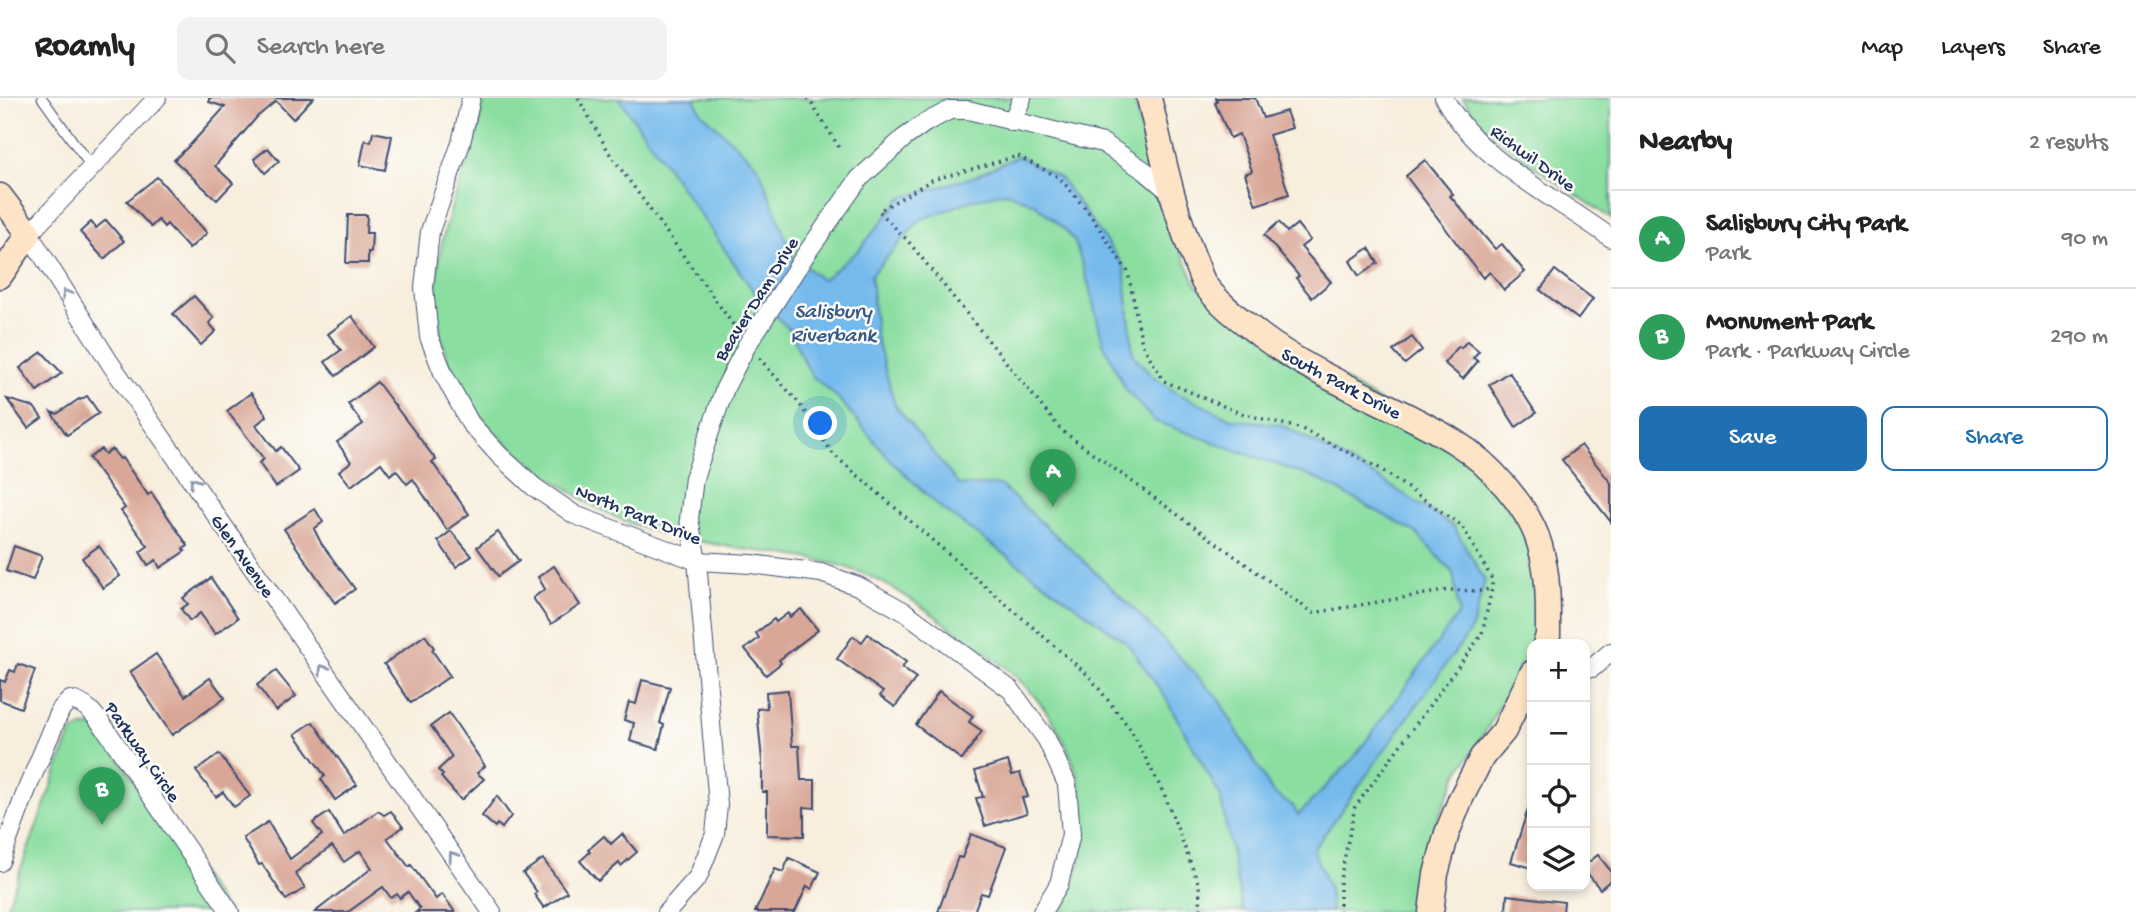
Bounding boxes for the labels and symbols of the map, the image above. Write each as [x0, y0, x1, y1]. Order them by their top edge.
street label: Richwil Drive [1485, 121, 1579, 199]
street label: Beaver Dam Drive [710, 233, 805, 367]
one-way arrow [62, 288, 75, 301]
water label: Salisbury Riverbank [790, 301, 878, 350]
street label: South Park Drive [1277, 344, 1404, 426]
your location [803, 406, 837, 440]
pin: A [1030, 449, 1076, 507]
one-way arrow [190, 477, 202, 490]
street label: North Park Drive [571, 481, 704, 552]
street label: Glen Avenue [204, 511, 278, 603]
one-way arrow [319, 664, 332, 677]
street label: Parkway Circle [98, 698, 184, 808]
pin: B [79, 767, 125, 825]
one-way arrow [449, 851, 461, 864]

